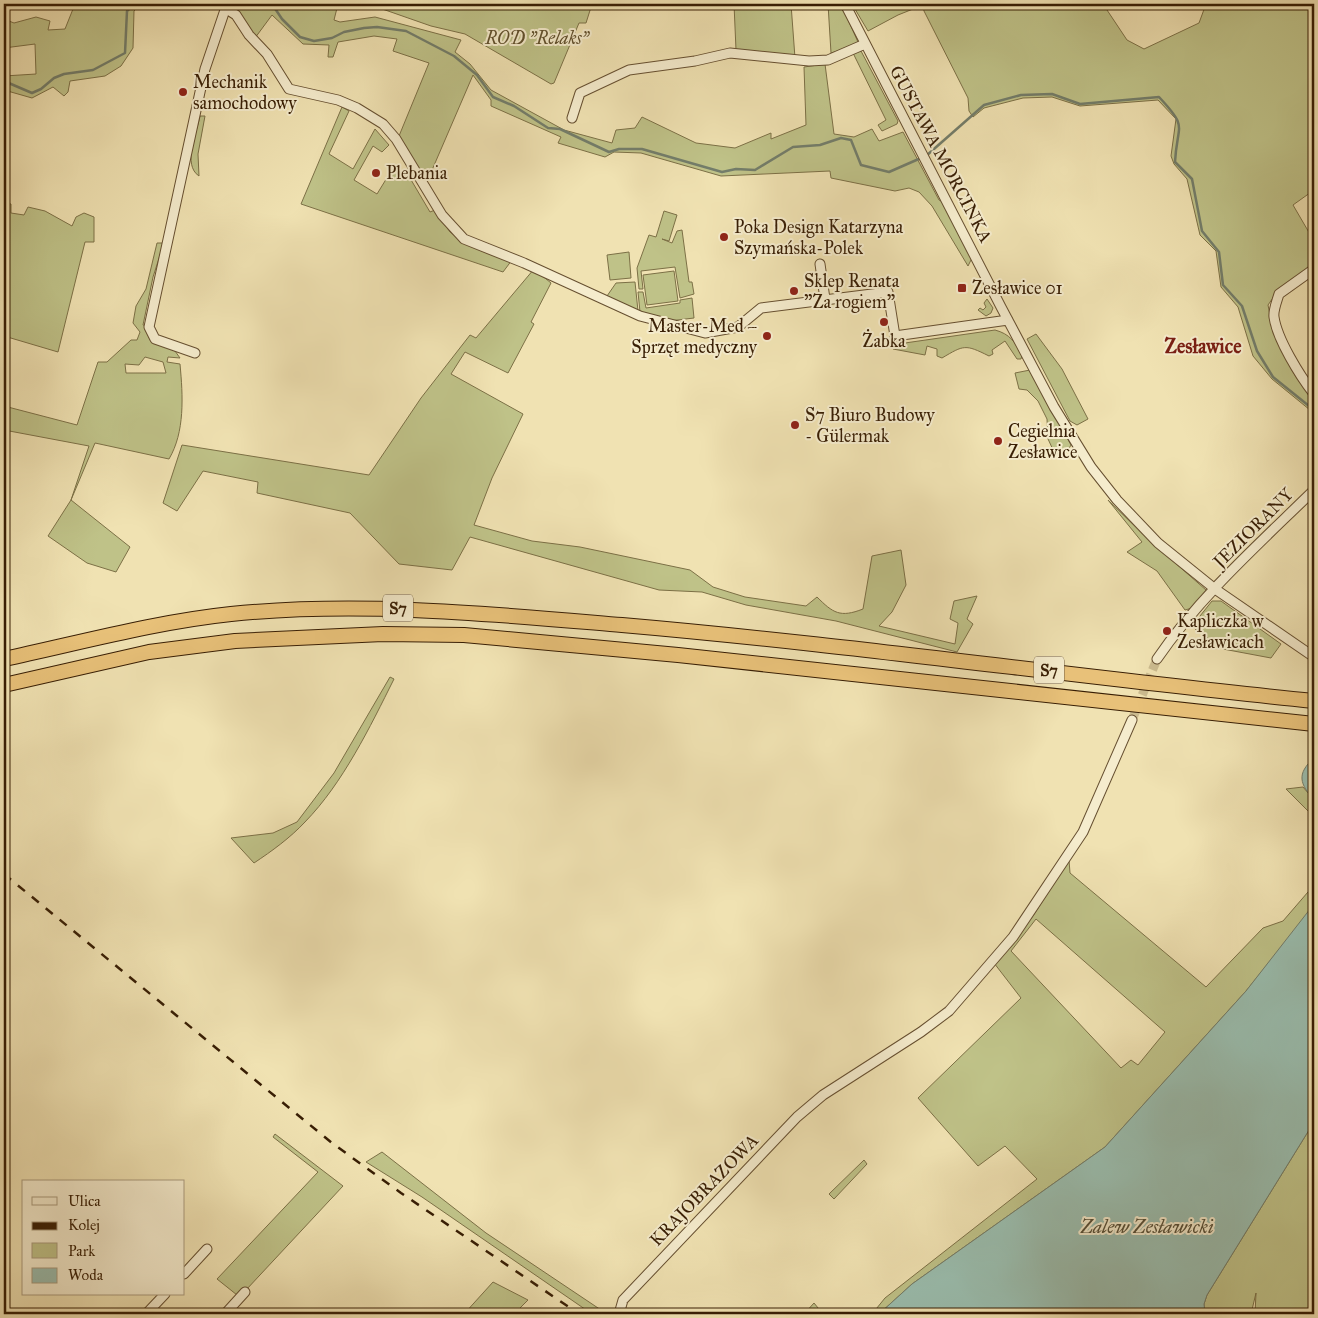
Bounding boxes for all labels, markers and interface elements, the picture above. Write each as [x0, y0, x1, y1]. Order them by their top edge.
park label: ROD "Relaks" [484, 27, 591, 49]
street label: GUSTAWA MORCINKA [885, 62, 997, 246]
place label: Mechanik samochodowy [193, 71, 297, 114]
marker: Mechanik samochodowy [177, 86, 189, 98]
place label: Plebania [386, 162, 448, 184]
marker: Plebania [370, 167, 382, 179]
place label: Poka Design Katarzyna Szymańska-Polek [734, 216, 904, 259]
marker: Poka Design Katarzyna Szymańska-Polek [718, 231, 730, 243]
place label: Sklep Renata "Za rogiem" [804, 270, 900, 314]
place label: Zesławice 01 [972, 277, 1063, 299]
marker: Zesławice 01 [956, 282, 968, 294]
marker: Sklep Renata "Za rogiem" [788, 285, 800, 297]
place label: Master-Med – Sprzęt medyczny [631, 315, 758, 358]
marker: Żabka [878, 316, 890, 328]
place label: Żabka [862, 329, 906, 352]
marker: Master-Med – Sprzęt medyczny [761, 330, 773, 342]
district label: Zesławice [1164, 334, 1242, 358]
place label: S7 Biuro Budowy - Gülermak [805, 404, 935, 447]
marker: S7 Biuro Budowy - Gülermak [789, 419, 801, 431]
place label: Cegielnia Zesławice [1008, 420, 1077, 463]
marker: Cegielnia Zesławice [992, 435, 1004, 447]
street label: JEZIORANY [1207, 483, 1299, 575]
road number: S7 [383, 594, 413, 622]
place label: Kapliczka w Zesławicach [1177, 610, 1264, 653]
marker: Kapliczka w Zesławicach [1161, 625, 1173, 637]
road number: S7 [1034, 656, 1064, 684]
street label: KRAJOBRAZOWA [645, 1129, 764, 1251]
legend [22, 1180, 185, 1296]
text: Ulica [68, 1192, 101, 1210]
water label: Zalew Zesławicki [1079, 1215, 1214, 1238]
text: Kolej [68, 1216, 100, 1234]
text: Park [68, 1242, 95, 1260]
text: Woda [68, 1266, 104, 1284]

